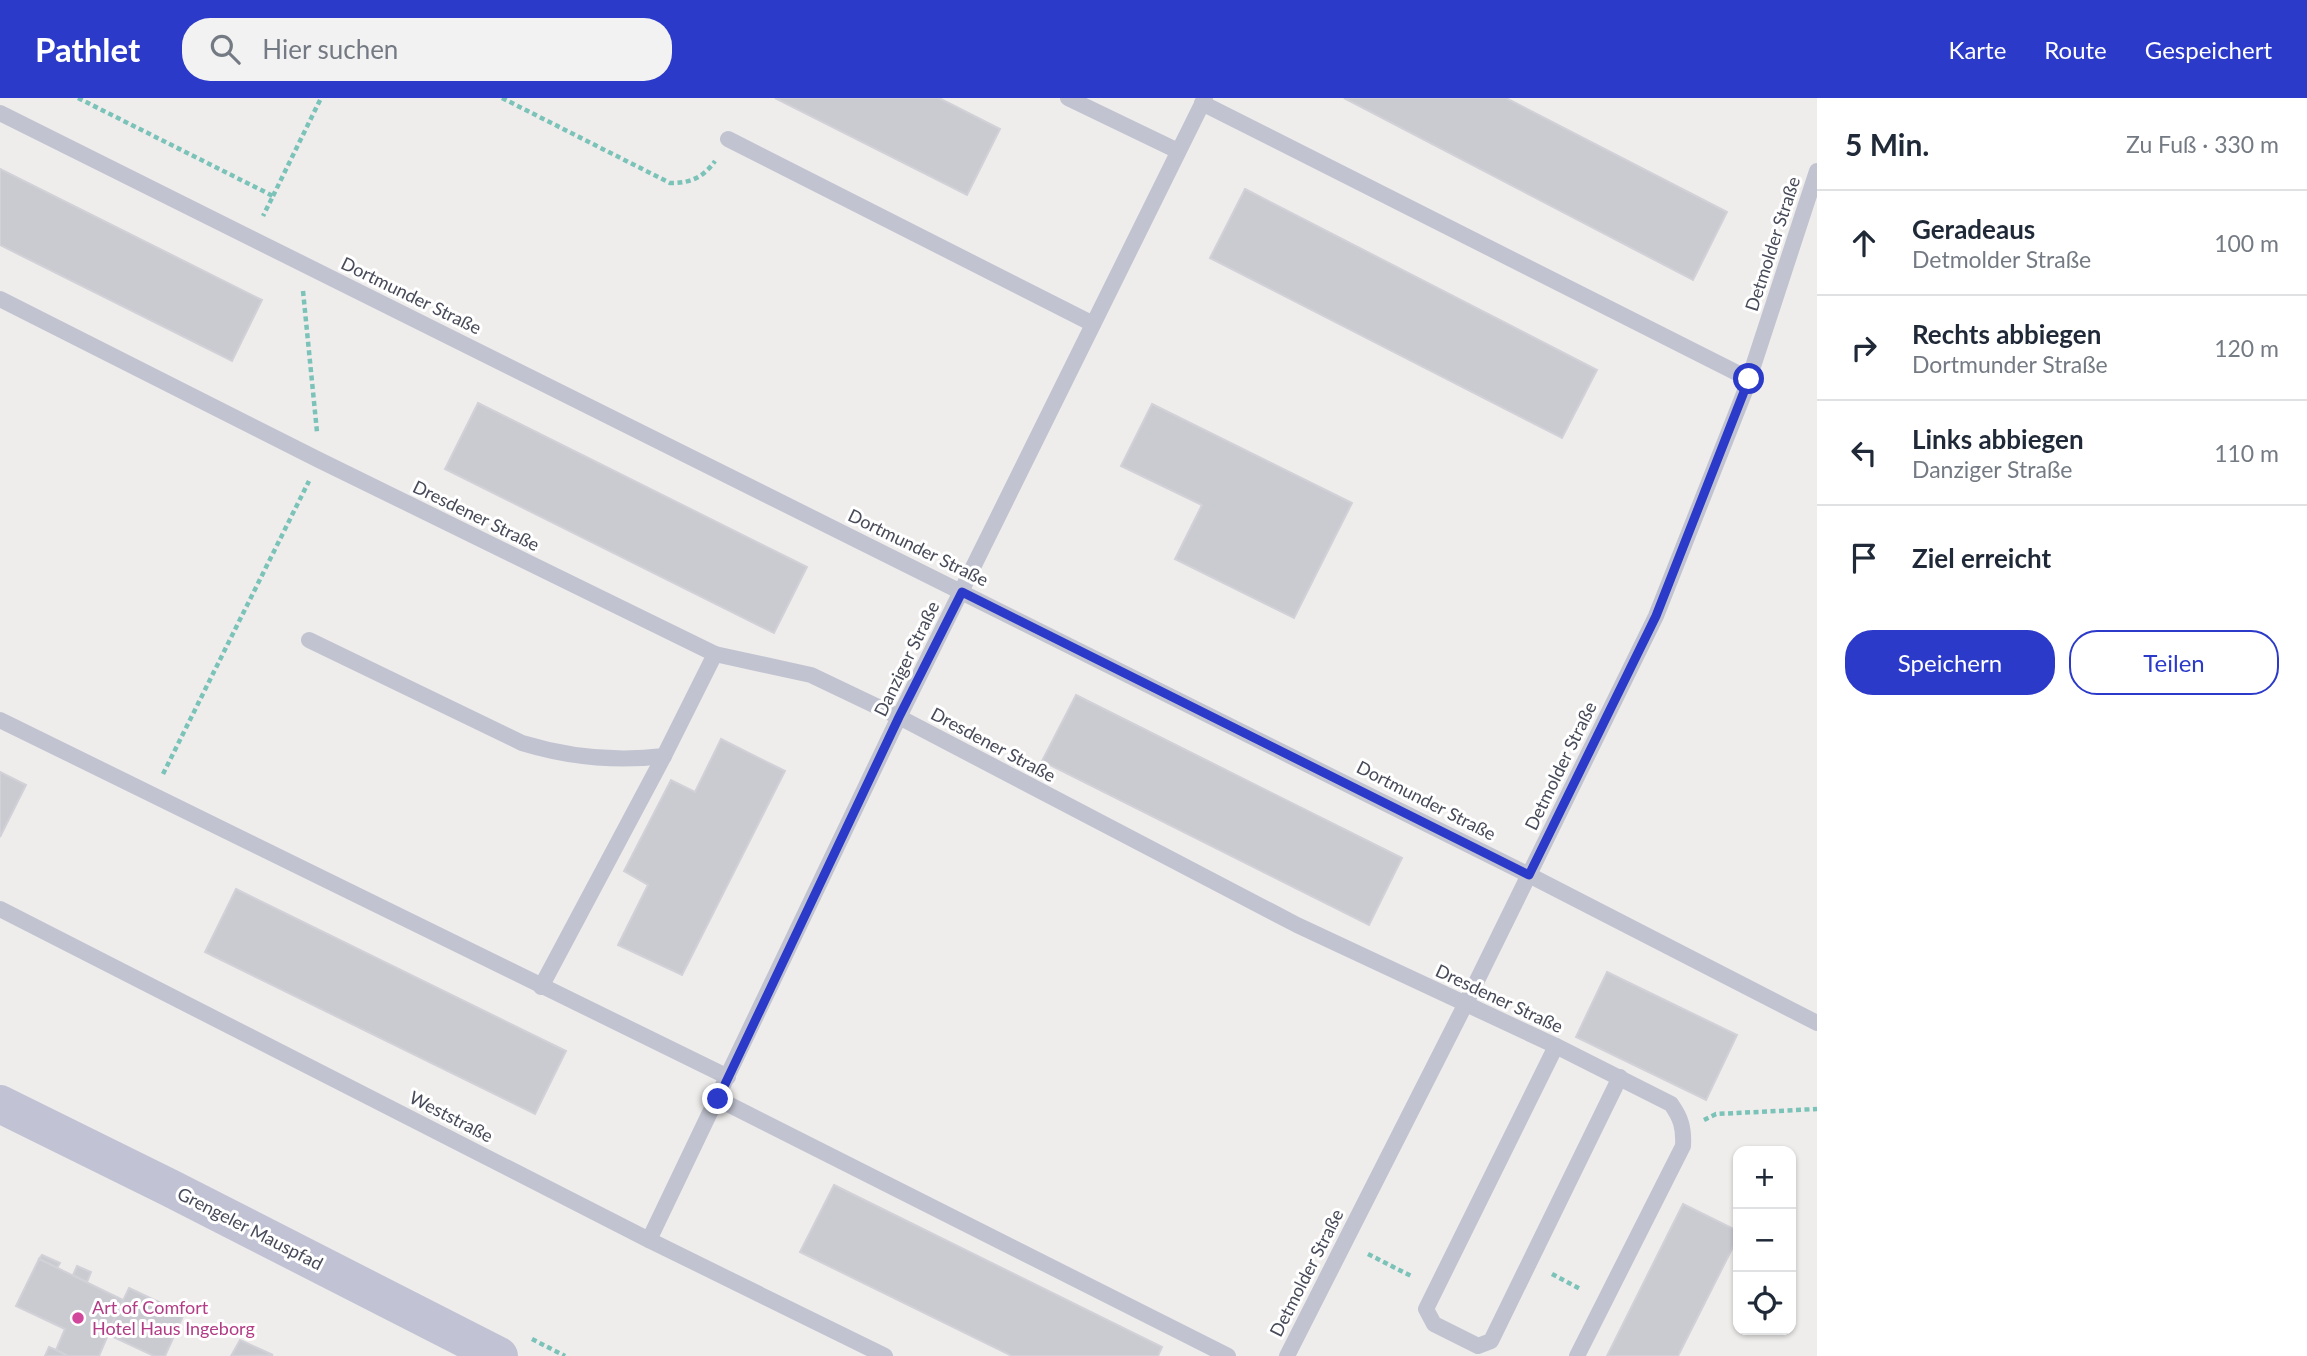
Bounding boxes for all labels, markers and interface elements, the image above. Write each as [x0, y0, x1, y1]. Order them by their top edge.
search box [182, 18, 672, 81]
text: Pathlet [35, 29, 140, 69]
icon: search [206, 30, 244, 68]
text: Hier suchen [262, 33, 398, 65]
text: Karte [1949, 35, 2006, 64]
text: Route [2044, 35, 2107, 64]
text: Gespeichert [2145, 35, 2272, 64]
text: 5 Min. [1845, 126, 1930, 162]
text: Zu Fuß · 330 m [2126, 130, 2279, 158]
street label: Detmolder Straße [1740, 174, 1804, 314]
text: Geradeaus [1912, 213, 2035, 245]
icon: ahead [1845, 224, 1883, 262]
text: 100 m [2214, 229, 2279, 257]
text: Detmolder Straße [1912, 245, 2091, 273]
street label: Dortmunder Straße [338, 252, 485, 339]
text: Rechts abbiegen [1912, 318, 2101, 350]
icon: right [1845, 329, 1883, 367]
text: 120 m [2214, 334, 2279, 362]
text: Dortmunder Straße [1912, 350, 2108, 378]
route start [1733, 363, 1764, 394]
text: Links abbiegen [1912, 423, 2084, 455]
icon: left [1845, 434, 1883, 472]
text: 110 m [2214, 439, 2279, 467]
text: Danziger Straße [1912, 455, 2072, 483]
street label: Dresdener Straße [410, 475, 543, 555]
street label: Dortmunder Straße [845, 504, 992, 591]
icon: arrive [1845, 539, 1883, 577]
text: Ziel erreicht [1912, 542, 2051, 574]
street label: Danziger Straße [869, 597, 943, 720]
button: Speichern [1845, 630, 2055, 695]
button: Teilen [2069, 630, 2279, 695]
street label: Detmolder Straße [1519, 698, 1601, 833]
street label: Dresdener Straße [927, 702, 1060, 786]
street label: Dortmunder Straße [1353, 756, 1500, 845]
street label: Dresdener Straße [1432, 959, 1567, 1037]
route end [702, 1083, 733, 1114]
street label: Weststraße [406, 1086, 497, 1147]
map controls [1733, 1146, 1796, 1335]
button: + [1733, 1146, 1796, 1209]
street label: Grengeler Mauspfad [174, 1182, 327, 1274]
street label: Detmolder Straße [1264, 1205, 1348, 1340]
button: − [1733, 1209, 1796, 1272]
button: locate [1733, 1272, 1796, 1335]
place label: Art of Comfort Hotel Haus Ingeborg [92, 1296, 255, 1339]
marker: Art of Comfort Hotel Haus Ingeborg [70, 1310, 86, 1326]

